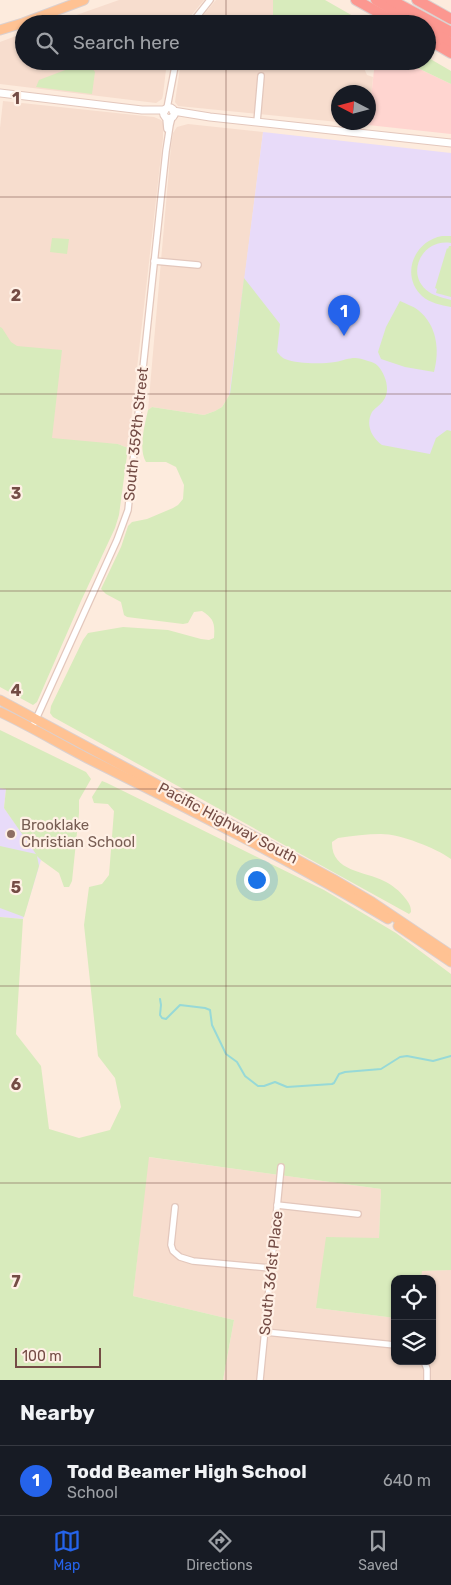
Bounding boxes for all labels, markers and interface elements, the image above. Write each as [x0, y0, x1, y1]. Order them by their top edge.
search box [15, 15, 436, 70]
icon: search [33, 29, 61, 57]
text: Search here [73, 31, 180, 54]
north arrow [331, 85, 376, 130]
text: 1 [12, 89, 20, 108]
text: 2 [11, 286, 21, 305]
pin: 1 [328, 295, 360, 336]
street label: South 359th Street [120, 366, 152, 502]
text: 3 [11, 484, 21, 503]
text: 4 [11, 681, 22, 700]
street label: Pacific Highway South [155, 779, 301, 867]
place label: Brooklake Christian School [21, 816, 135, 851]
marker: Brooklake Christian School [5, 828, 17, 840]
your location [244, 867, 270, 893]
text: 5 [11, 878, 21, 897]
text: 6 [11, 1075, 21, 1094]
street label: South 361st Place [256, 1210, 286, 1336]
text: 7 [11, 1272, 21, 1291]
map controls [391, 1275, 436, 1365]
button: locate [391, 1275, 436, 1320]
button: layers [391, 1320, 436, 1365]
scale bar [15, 1345, 101, 1368]
text: 100 m [22, 1348, 62, 1365]
text: Nearby [20, 1400, 95, 1425]
text: Todd Beamer High School [67, 1460, 307, 1483]
text: 1 [32, 1471, 40, 1490]
text: 640 m [383, 1471, 431, 1490]
text: School [67, 1483, 118, 1502]
tab: Map [53, 1527, 81, 1574]
tab: Directions [186, 1527, 253, 1574]
tab: Saved [358, 1527, 398, 1574]

